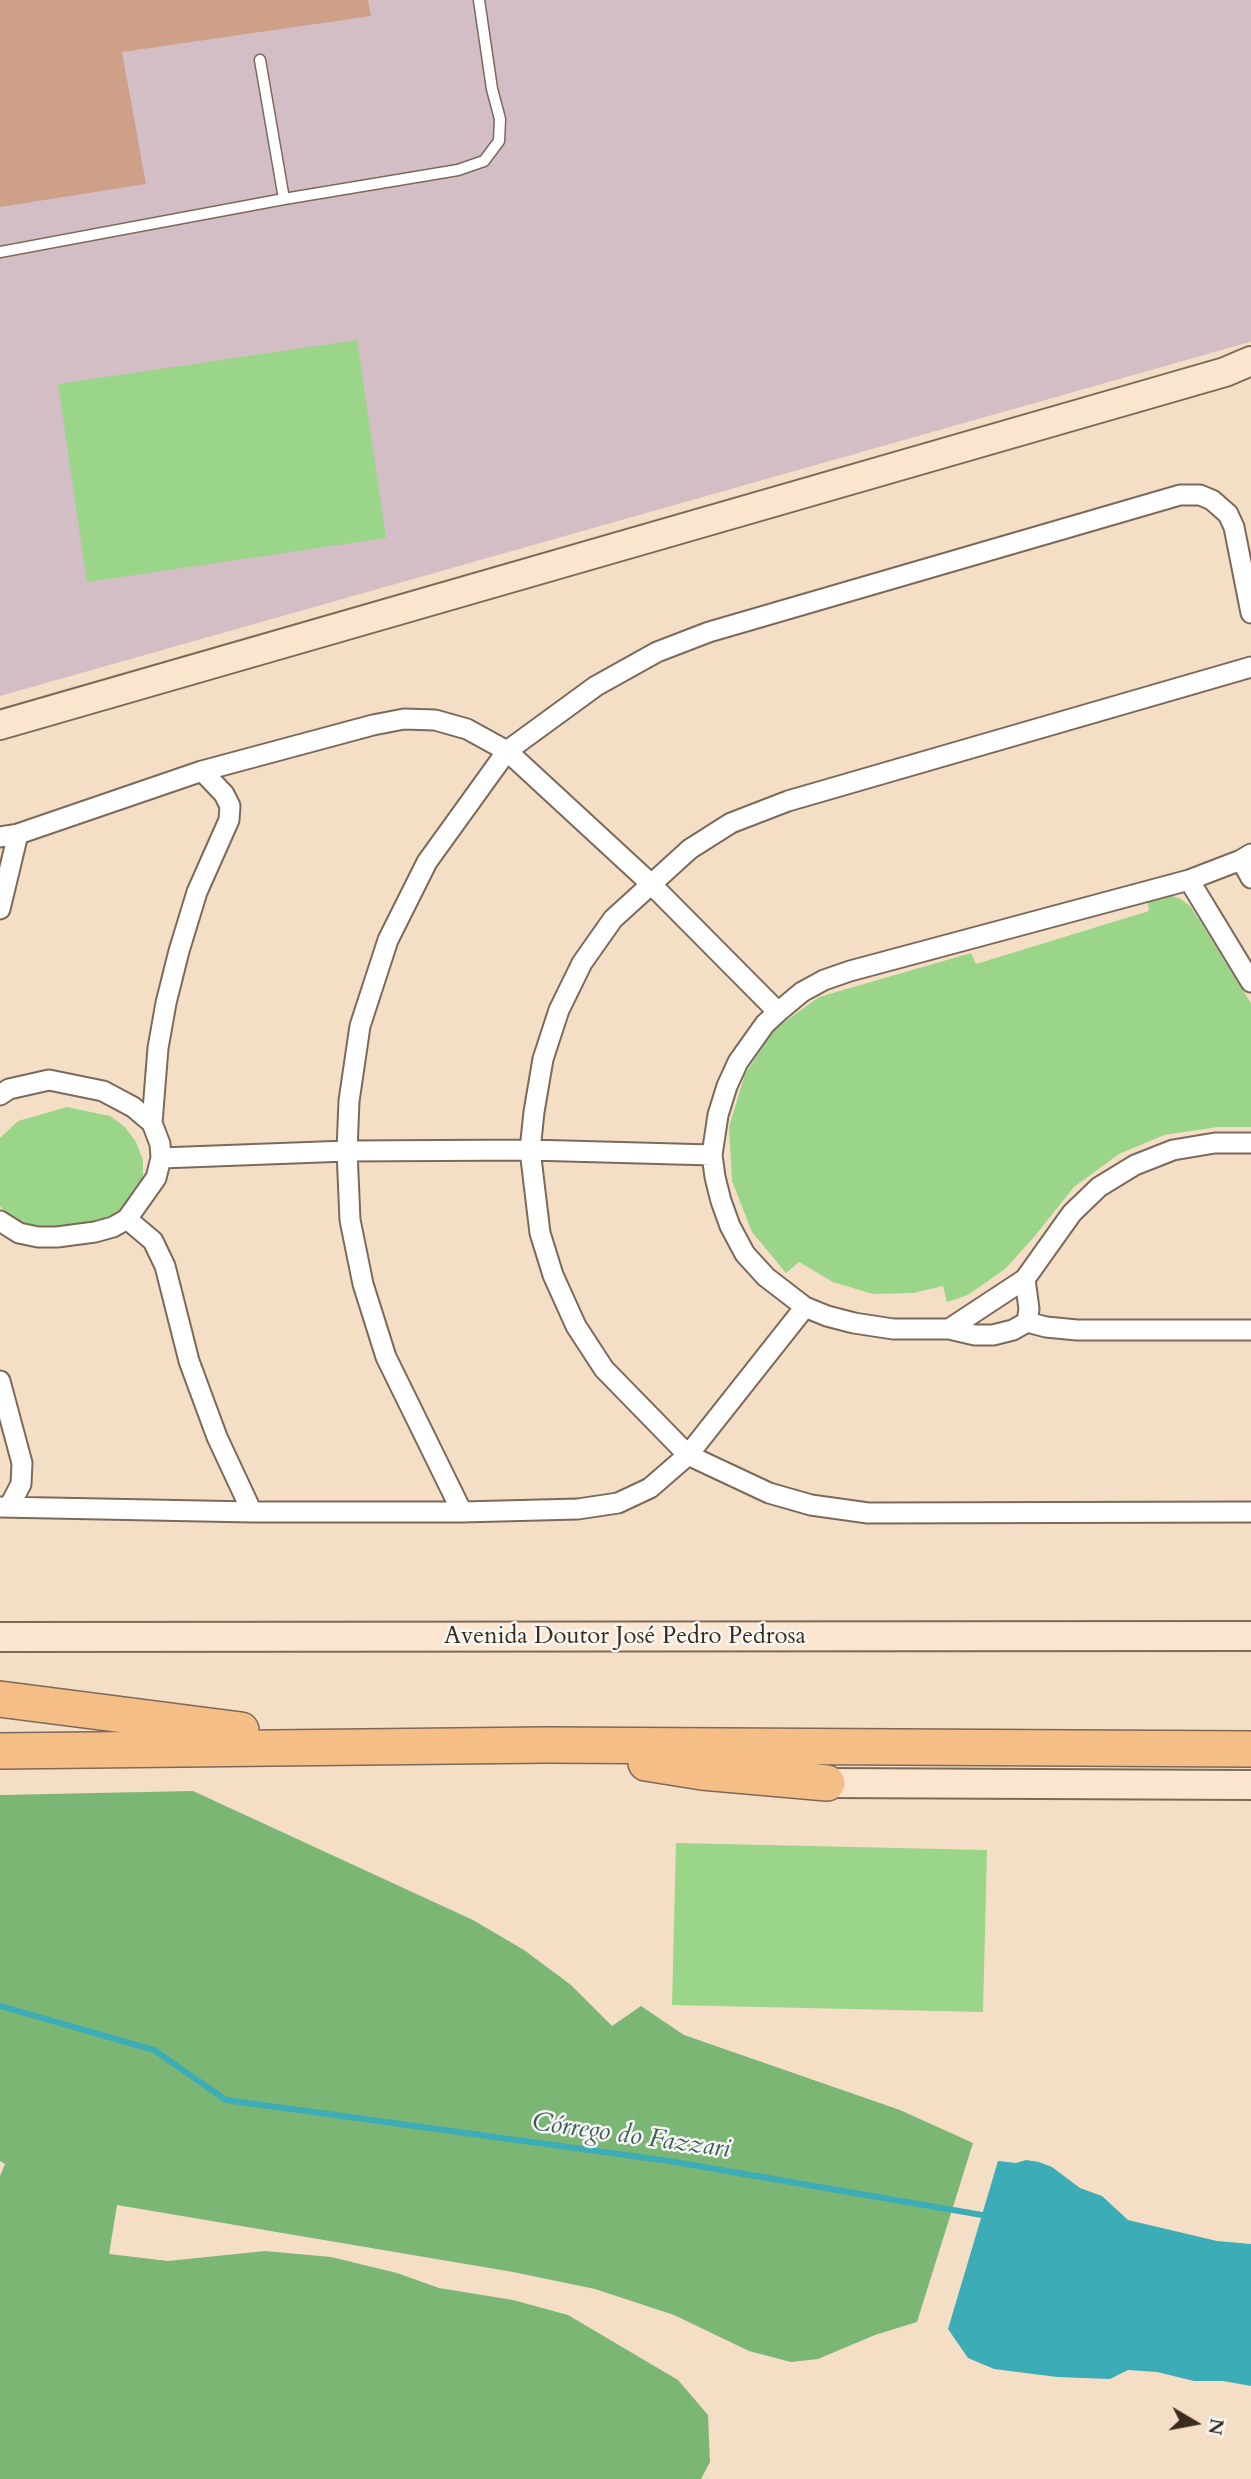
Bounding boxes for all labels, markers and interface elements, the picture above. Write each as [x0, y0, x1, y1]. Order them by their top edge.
street label: Avenida Doutor José Pedro Pedrosa [444, 1623, 806, 1651]
water label: Córrego do Fazzari [530, 2108, 732, 2166]
north arrow [1160, 2388, 1230, 2458]
text: N [1201, 2416, 1230, 2437]

